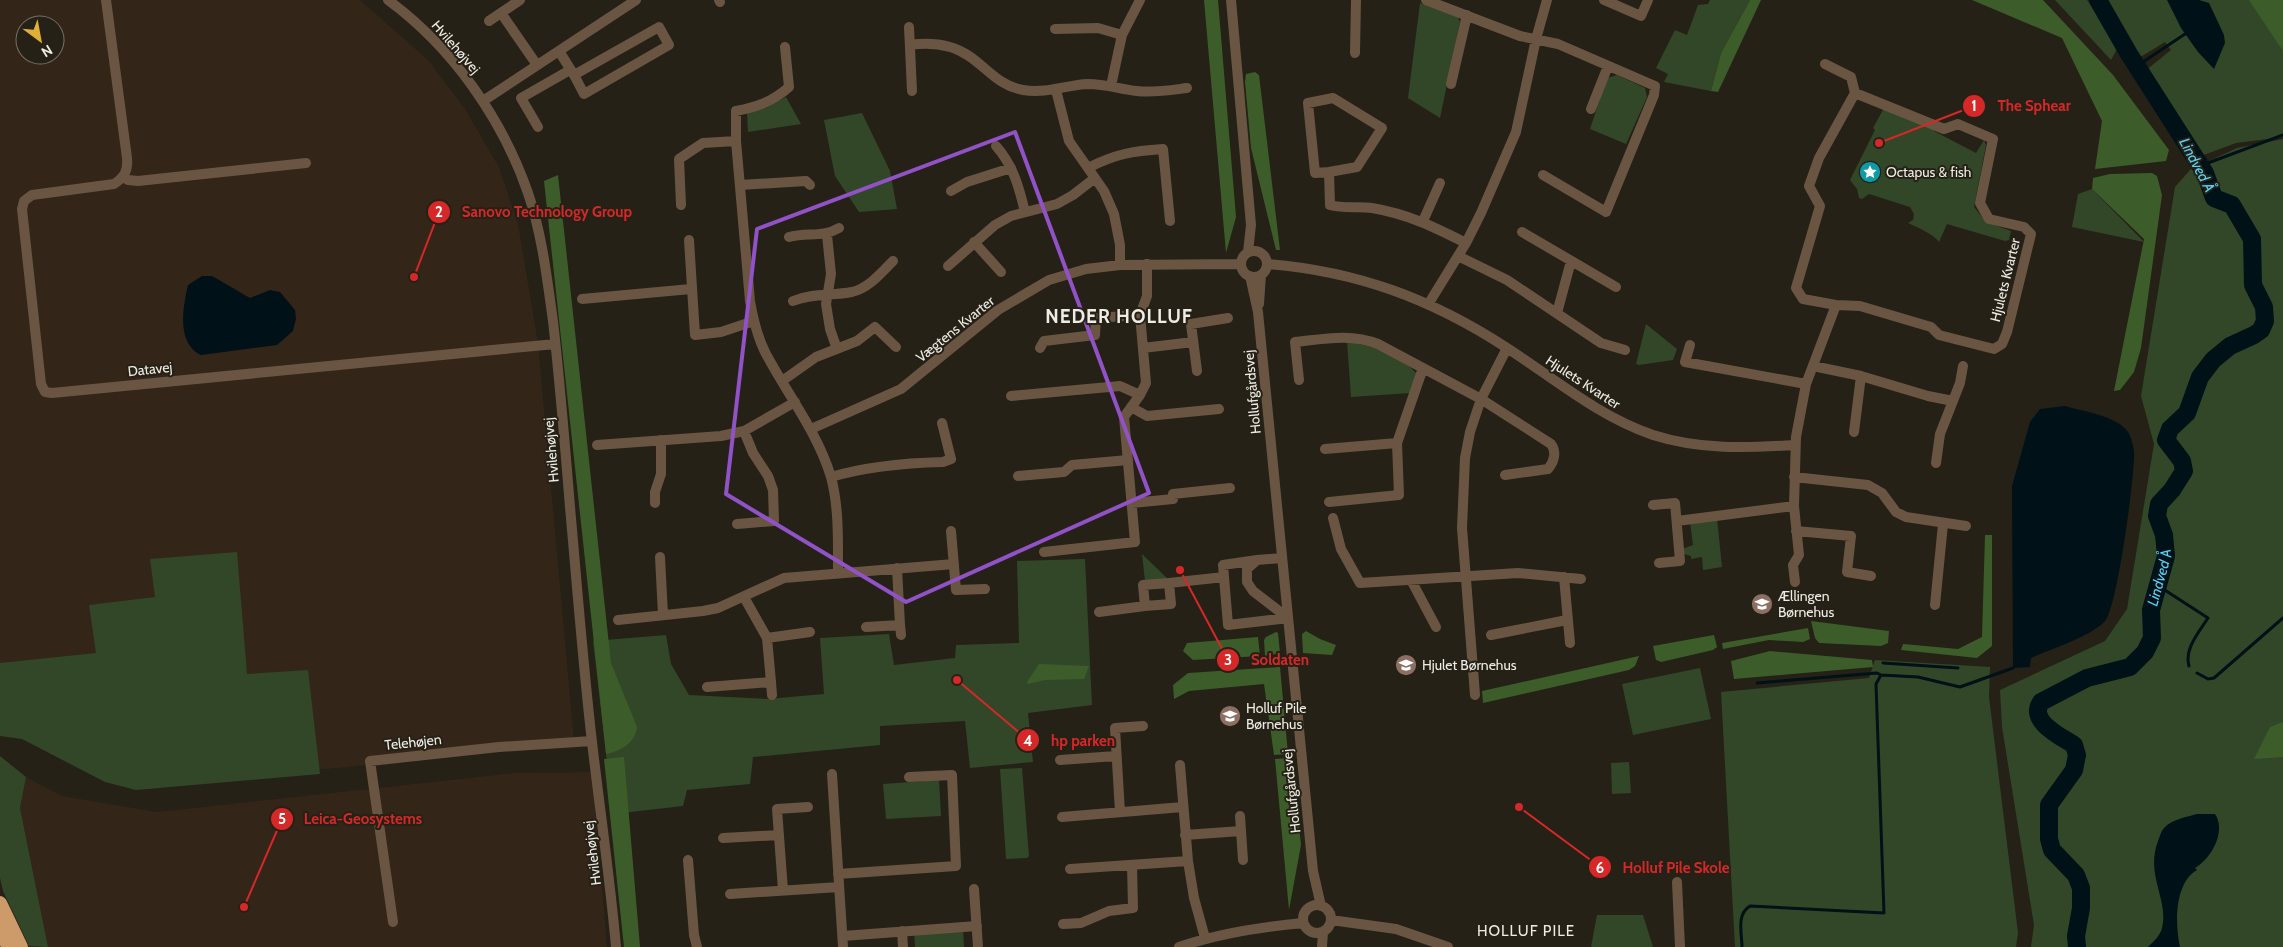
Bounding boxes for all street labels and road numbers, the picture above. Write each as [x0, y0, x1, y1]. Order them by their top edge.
street label: Hvilehøjvej [428, 17, 484, 78]
street label: Hjulets Kvarter [1986, 236, 2024, 324]
street label: Vægtens Kvarter [912, 291, 998, 366]
street label: Hollufgårdsvej [1239, 349, 1265, 435]
street label: Hjulets Kvarter [1542, 351, 1624, 413]
street label: Datavej [127, 358, 173, 380]
street label: Hvilehøjvej [539, 417, 563, 483]
street label: Telehøjen [384, 730, 443, 754]
street label: Hollufgårdsvej [1278, 748, 1304, 834]
street label: Hvilehøjvej [579, 820, 605, 886]

